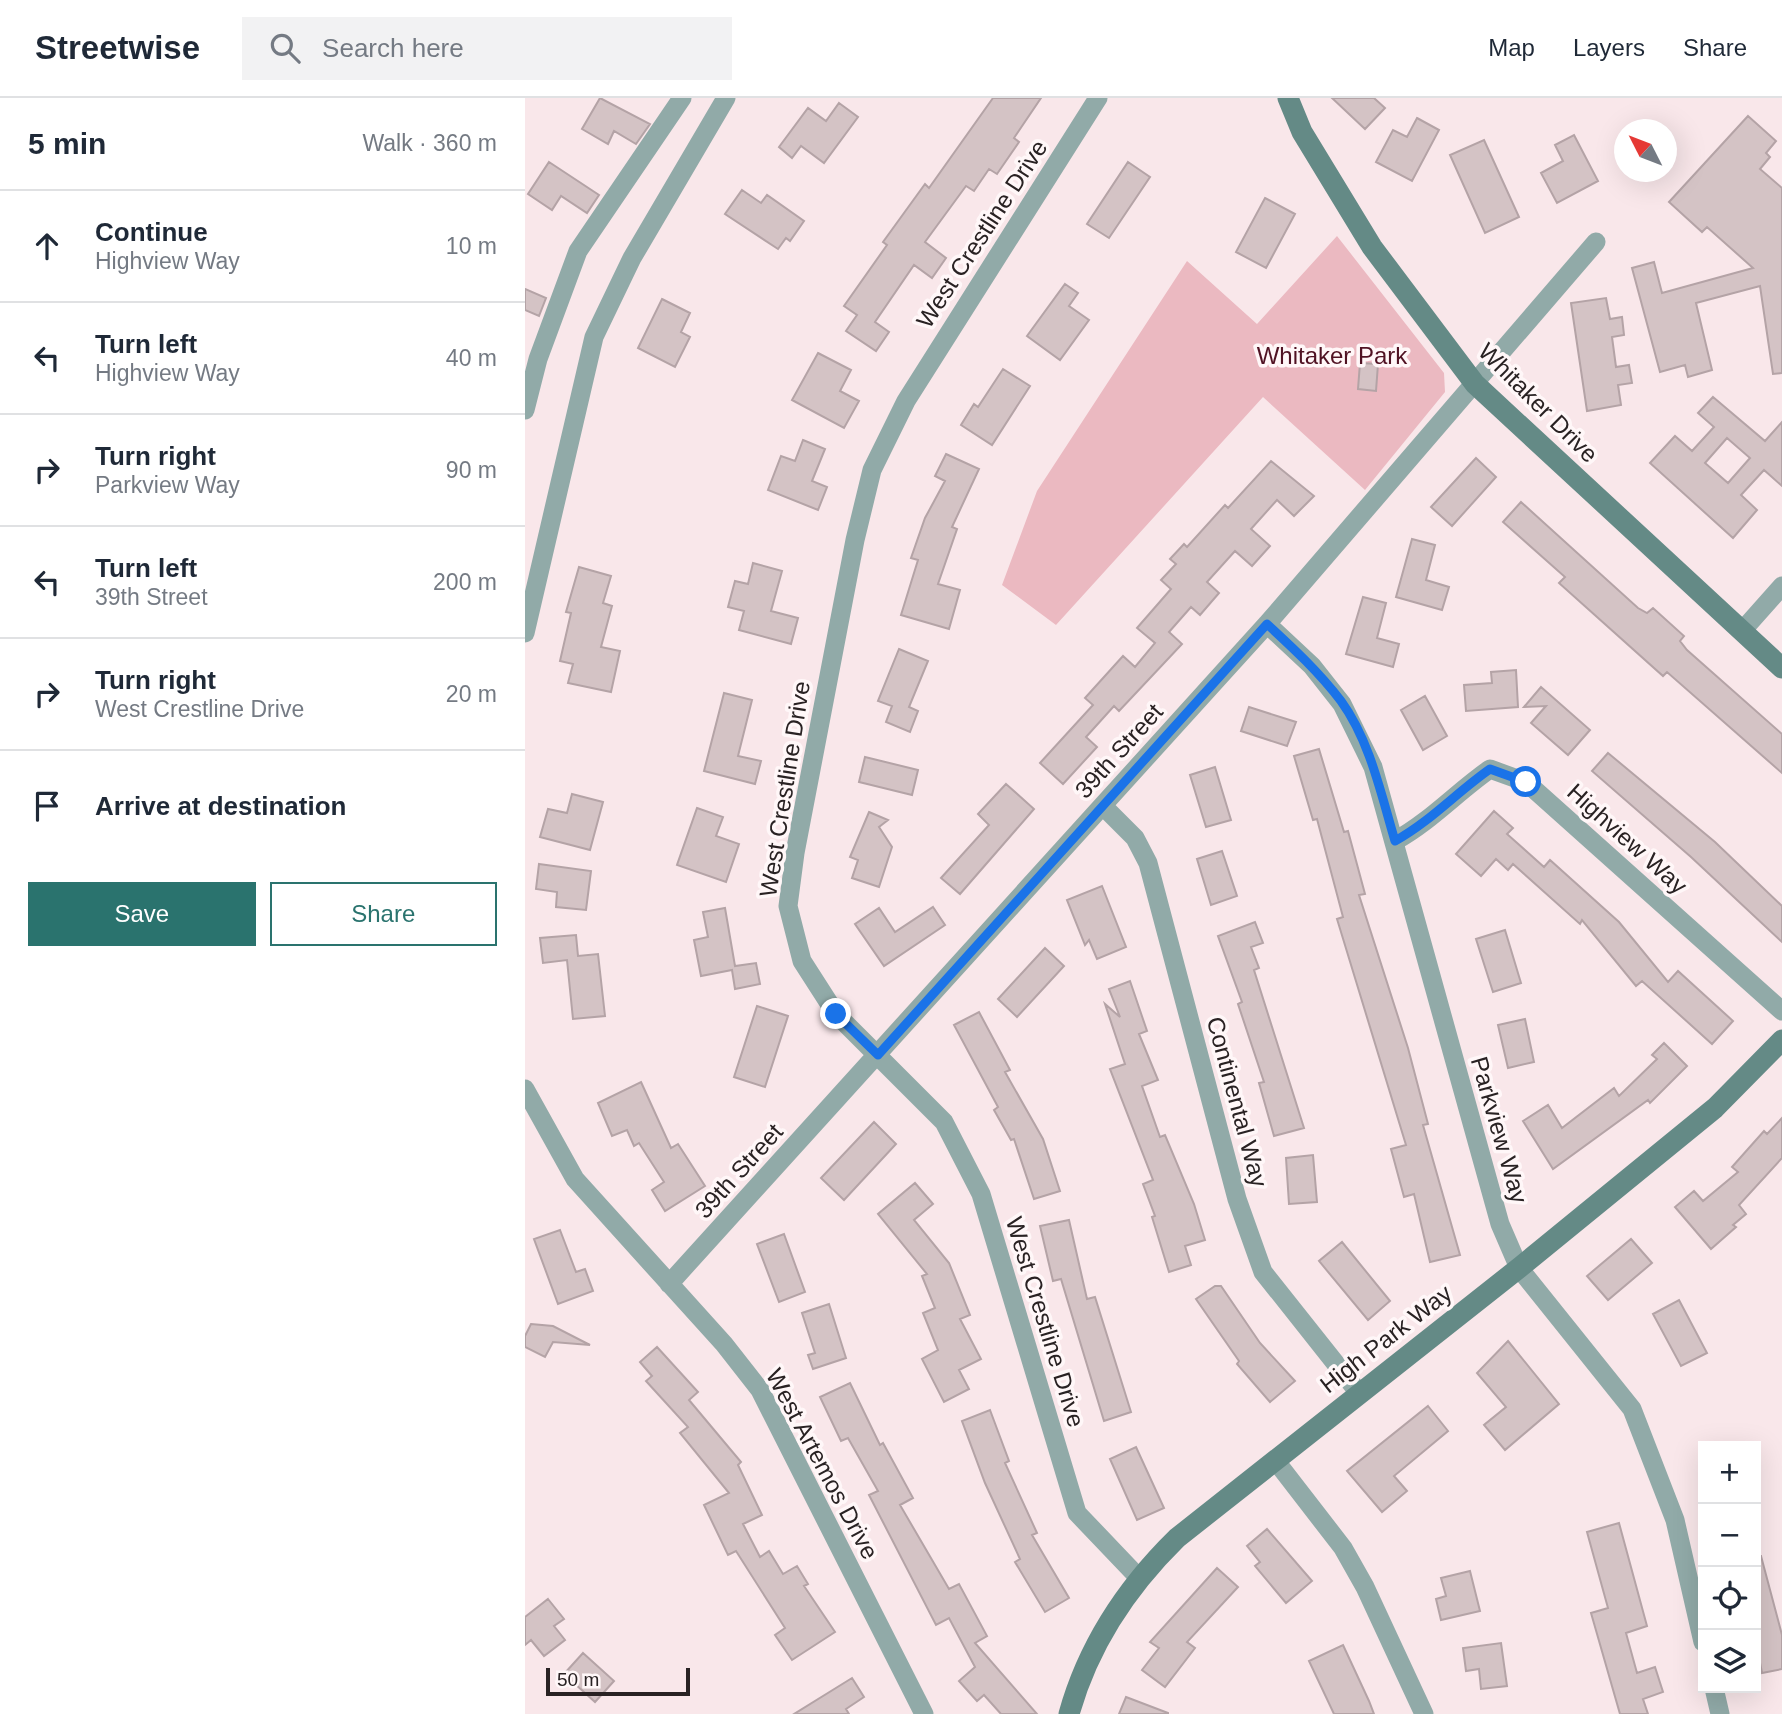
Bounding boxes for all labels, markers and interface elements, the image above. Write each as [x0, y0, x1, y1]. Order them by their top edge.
search box [242, 17, 732, 80]
text: Streetwise [35, 29, 200, 66]
icon: search [266, 29, 304, 67]
text: Search here [322, 33, 464, 63]
text: Map [1488, 34, 1535, 61]
text: Layers [1573, 34, 1645, 61]
text: Share [1683, 34, 1747, 61]
north arrow [1614, 119, 1677, 182]
text: 5 min [28, 127, 106, 160]
text: Walk · 360 m [362, 130, 497, 156]
street label: West Crestline Drive [911, 135, 1052, 333]
text: Continue [95, 217, 208, 247]
icon: ahead [28, 227, 66, 265]
text: 10 m [446, 233, 497, 259]
text: Highview Way [95, 248, 240, 274]
text: Turn left [95, 329, 197, 359]
street label: Whitaker Drive [1473, 337, 1604, 468]
icon: left [28, 339, 66, 377]
park label: Whitaker Park [1257, 342, 1408, 369]
text: 40 m [446, 345, 497, 371]
text: Highview Way [95, 360, 240, 386]
text: Turn right [95, 441, 216, 471]
icon: right [28, 451, 66, 489]
text: 90 m [446, 457, 497, 483]
text: Parkview Way [95, 472, 240, 498]
text: Turn left [95, 553, 197, 583]
icon: left [28, 563, 66, 601]
text: 200 m [433, 569, 497, 595]
text: 39th Street [95, 584, 208, 610]
text: Turn right [95, 665, 216, 695]
icon: right [28, 675, 66, 713]
street label: West Crestline Drive [754, 679, 815, 899]
text: 20 m [446, 681, 497, 707]
text: West Crestline Drive [95, 696, 304, 722]
street label: 39th Street [1069, 698, 1168, 803]
route start [1510, 766, 1541, 797]
street label: Highview Way [1562, 778, 1693, 899]
icon: arrive [28, 787, 66, 825]
text: Arrive at destination [95, 791, 346, 821]
button: Save [28, 882, 256, 946]
button: Share [270, 882, 497, 946]
route end [820, 998, 851, 1029]
street label: Continental Way [1202, 1014, 1273, 1190]
street label: Parkview Way [1466, 1053, 1533, 1206]
street label: 39th Street [689, 1118, 788, 1223]
street label: West Crestline Drive [1001, 1214, 1090, 1430]
street label: High Park Way [1315, 1279, 1457, 1398]
street label: West Artemos Drive [761, 1364, 884, 1564]
map controls [1698, 1441, 1761, 1693]
button: + [1698, 1441, 1761, 1504]
button: − [1698, 1504, 1761, 1567]
button: locate [1698, 1567, 1761, 1630]
button: layers [1698, 1630, 1761, 1693]
scale bar [546, 1665, 689, 1697]
text: 50 m [557, 1669, 599, 1690]

